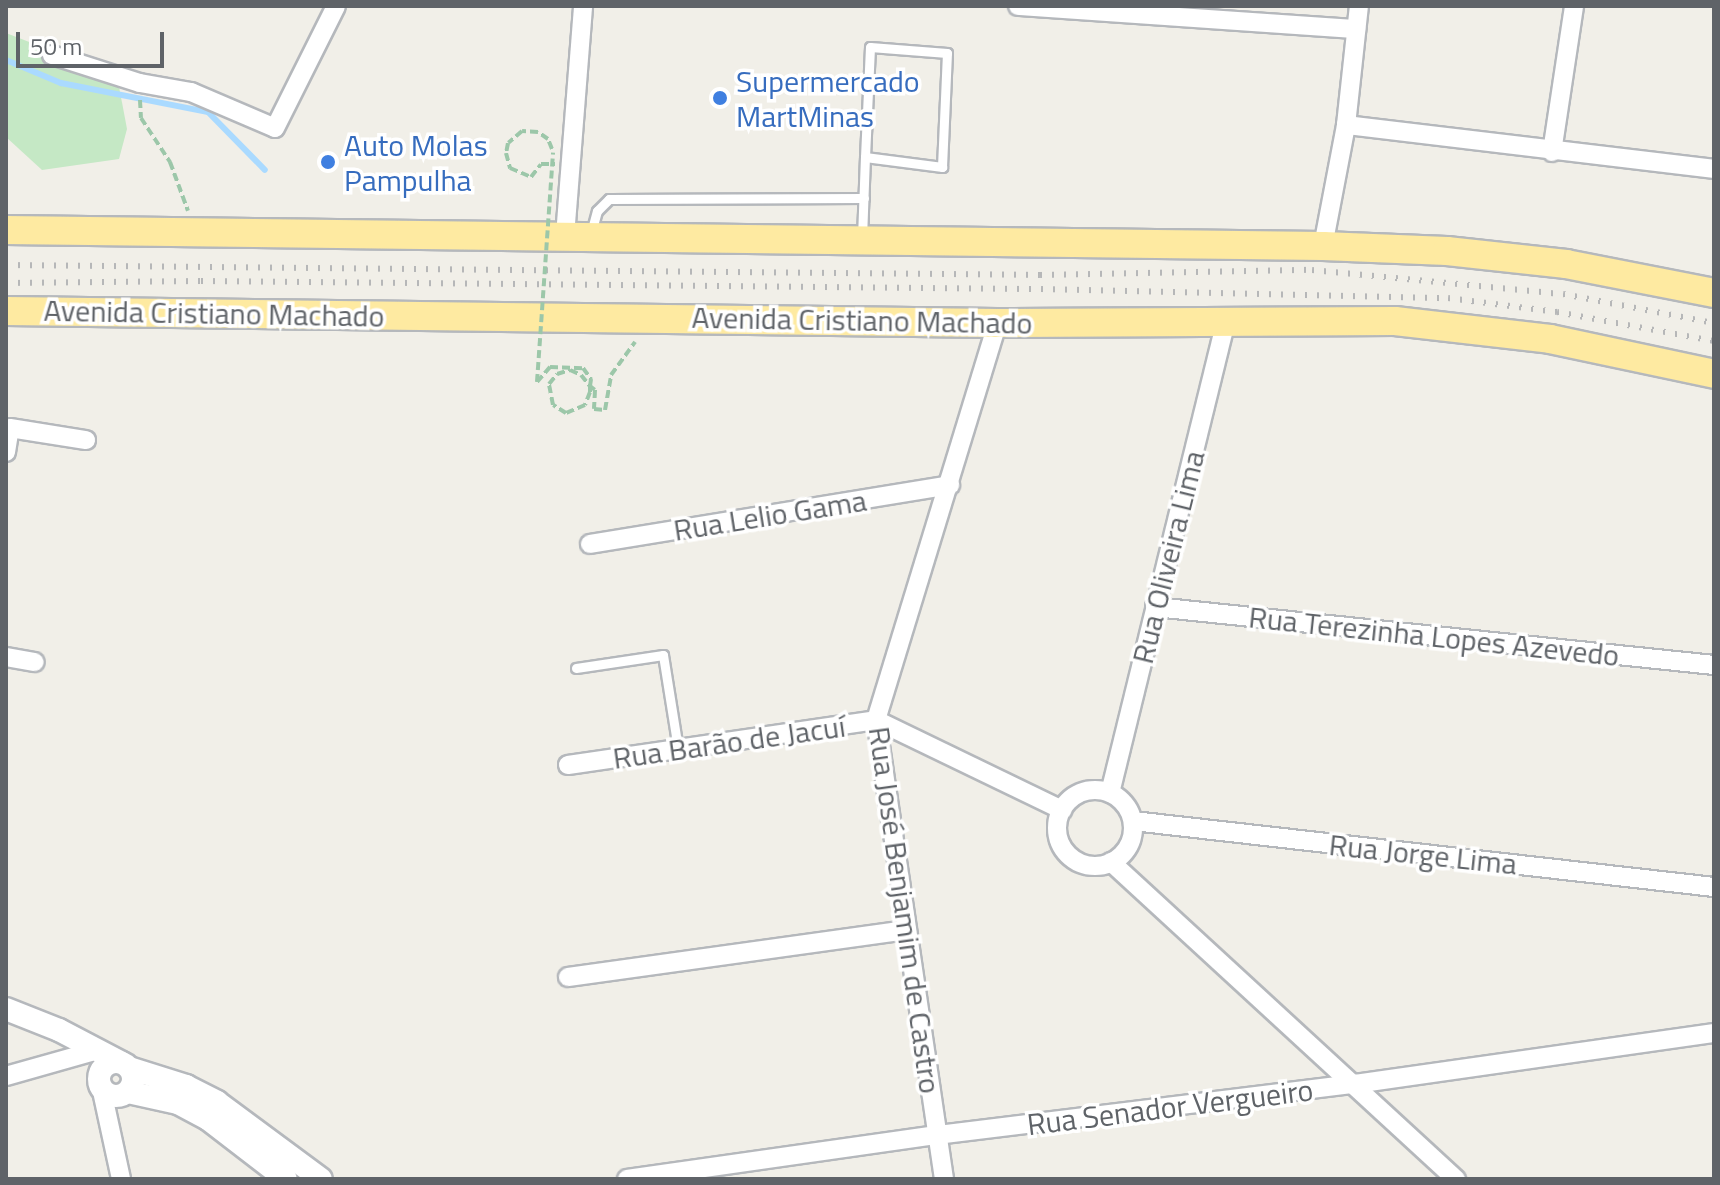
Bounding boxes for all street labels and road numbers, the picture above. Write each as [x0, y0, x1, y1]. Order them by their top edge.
street label: Avenida Cristiano Machado [43, 292, 385, 334]
street label: Avenida Cristiano Machado [691, 299, 1033, 341]
street label: Rua Oliveira Lima [1124, 447, 1212, 667]
street label: Rua Lelio Gama [671, 482, 869, 548]
street label: Rua Terezinha Lopes Azevedo [1247, 599, 1621, 673]
street label: Rua Barão de Jacuí [611, 708, 847, 776]
street label: Rua José Benjamim de Castro [861, 724, 949, 1096]
street label: Rua Jorge Lima [1327, 826, 1519, 882]
street label: Rua Senador Vergueiro [1025, 1072, 1315, 1142]

